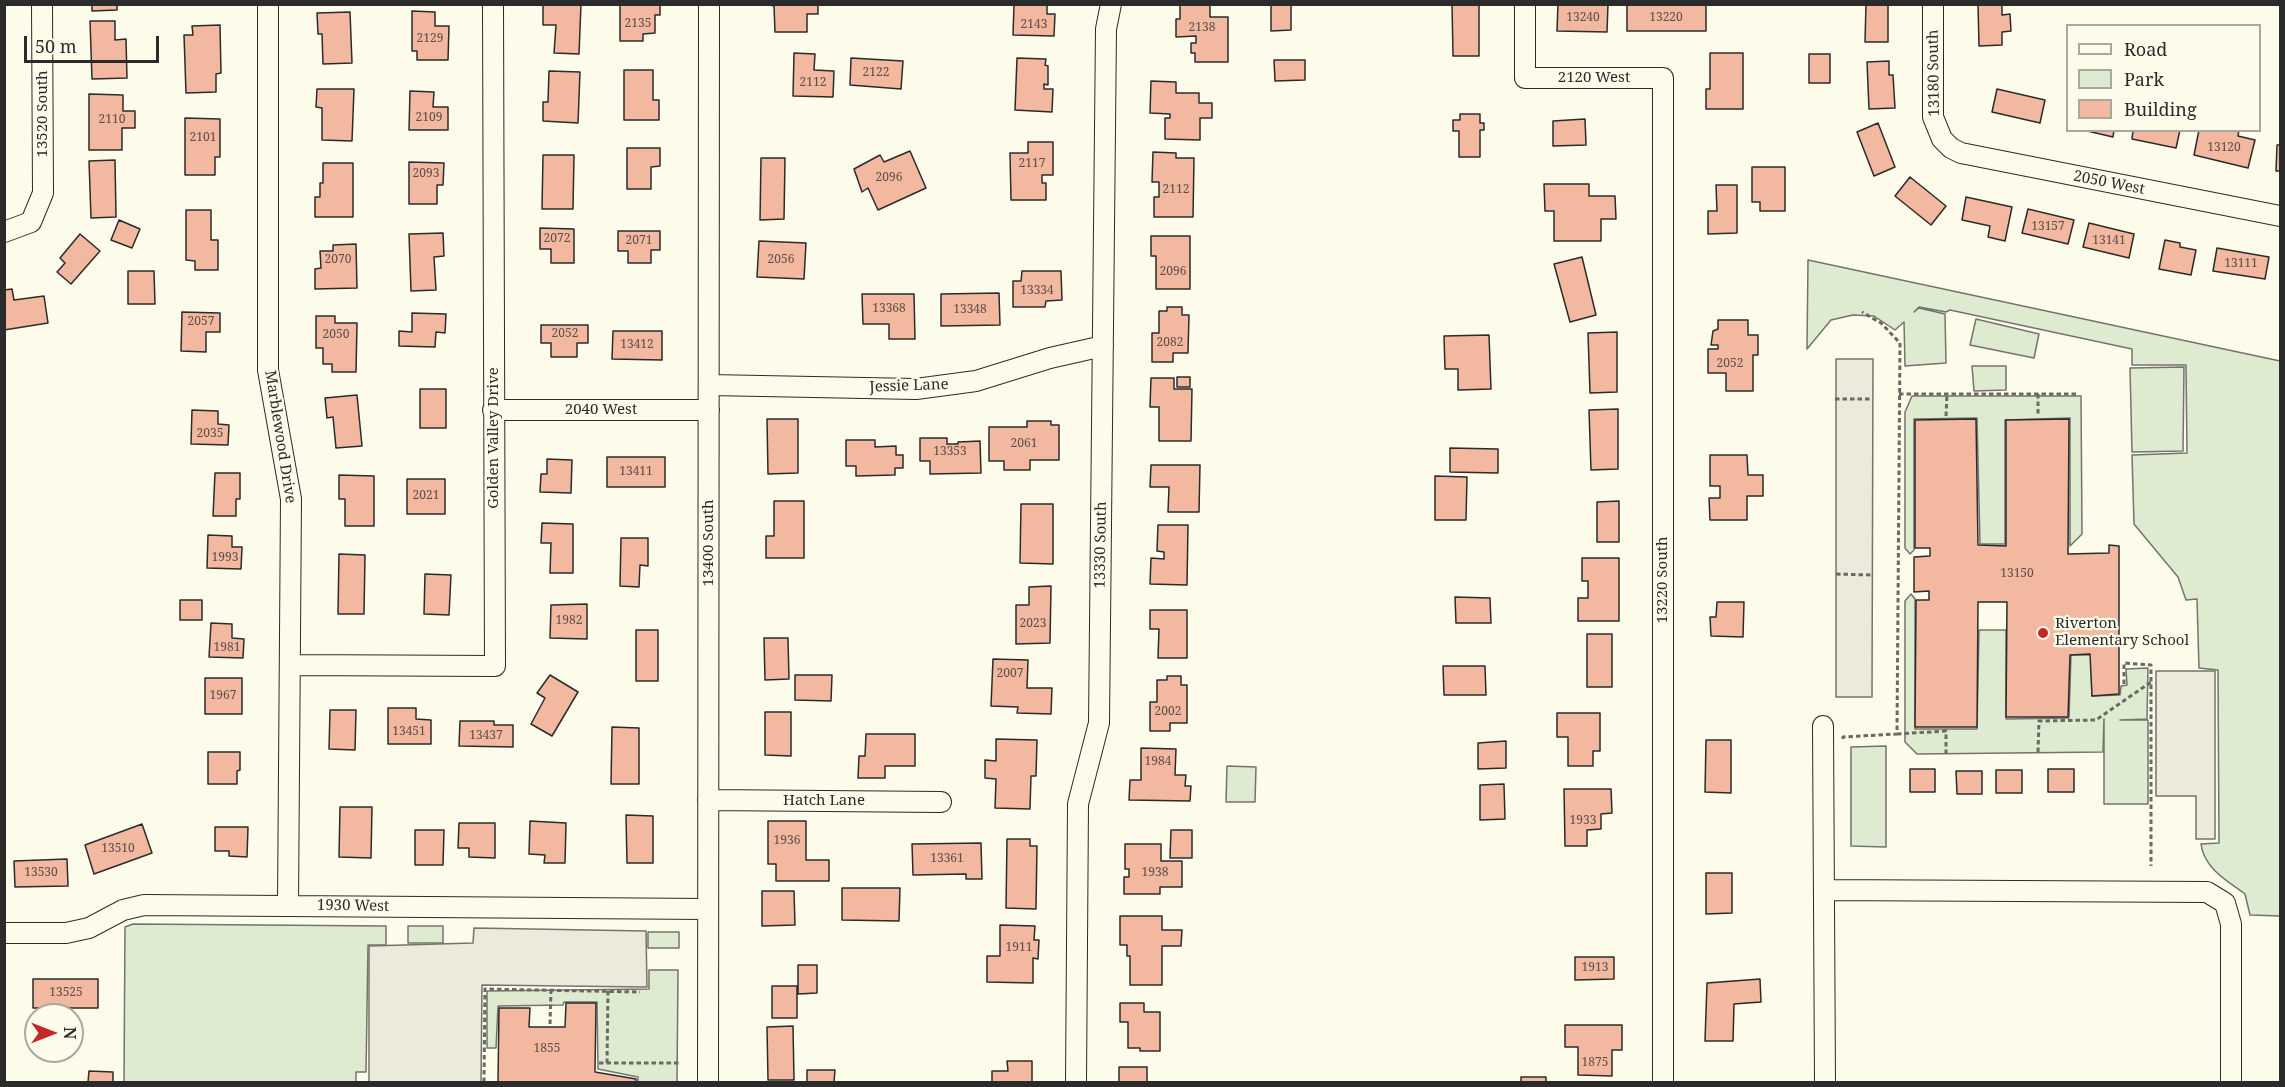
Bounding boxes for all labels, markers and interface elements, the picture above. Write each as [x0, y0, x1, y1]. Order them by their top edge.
house number: 13240 [1566, 11, 1600, 25]
house number: 13220 [1649, 11, 1683, 25]
house number: 2135 [625, 17, 651, 31]
house number: 2143 [1021, 18, 1047, 32]
house number: 2138 [1189, 21, 1215, 35]
scale bar [27, 24, 162, 62]
legend [2066, 24, 2261, 132]
street label: 13180 South [1924, 29, 1944, 117]
house number: 2129 [417, 32, 443, 46]
text: 50 m [35, 34, 77, 58]
text: Road [2124, 37, 2167, 61]
house number: 2122 [863, 66, 889, 80]
text: Park [2124, 67, 2164, 91]
street label: 2120 West [1558, 69, 1630, 87]
street label: 13520 South [34, 71, 52, 157]
house number: 2112 [800, 76, 826, 90]
text: Building [2124, 97, 2197, 121]
house number: 2109 [416, 111, 442, 125]
house number: 2110 [99, 113, 125, 127]
house number: 2101 [190, 131, 216, 145]
house number: 13120 [2207, 141, 2241, 155]
house number: 2117 [1019, 157, 1045, 171]
house number: 2093 [413, 167, 439, 181]
street label: 2050 West [2072, 167, 2146, 199]
house number: 2096 [876, 171, 902, 185]
house number: 2112 [1163, 183, 1189, 197]
house number: 13157 [2031, 220, 2065, 234]
house number: 2072 [544, 232, 570, 246]
house number: 2071 [626, 234, 652, 248]
house number: 13141 [2092, 234, 2126, 248]
house number: 2070 [325, 253, 351, 267]
house number: 2056 [768, 253, 794, 267]
house number: 13111 [2224, 257, 2258, 271]
house number: 2096 [1160, 265, 1186, 279]
house number: 13334 [1020, 284, 1054, 298]
house number: 13368 [872, 302, 906, 316]
house number: 13348 [953, 303, 987, 317]
house number: 2057 [188, 315, 214, 329]
house number: 2052 [552, 327, 578, 341]
house number: 2050 [323, 328, 349, 342]
house number: 2082 [1157, 336, 1183, 350]
house number: 13412 [620, 338, 654, 352]
house number: 2052 [1717, 357, 1743, 371]
street label: Golden Valley Drive [485, 367, 503, 509]
street label: Marblewood Drive [261, 369, 299, 505]
street label: Jessie Lane [869, 376, 949, 396]
street label: 2040 West [565, 401, 637, 419]
house number: 2035 [197, 427, 223, 441]
house number: 2061 [1011, 437, 1037, 451]
house number: 13353 [933, 445, 967, 459]
house number: 13411 [619, 465, 653, 479]
house number: 2021 [413, 489, 439, 503]
street label: 13400 South [700, 500, 718, 586]
street label: 13330 South [1091, 501, 1111, 589]
street label: 13220 South [1654, 537, 1672, 623]
house number: 1993 [212, 551, 238, 565]
house number: 13150 [2000, 567, 2034, 581]
house number: 1982 [556, 614, 582, 628]
place label: Riverton Elementary School [2055, 615, 2189, 650]
house number: 2023 [1020, 617, 1046, 631]
marker: Riverton Elementary School [2036, 626, 2050, 640]
house number: 1981 [214, 641, 240, 655]
house number: 2007 [997, 667, 1023, 681]
house number: 1967 [210, 689, 236, 703]
house number: 2002 [1155, 705, 1181, 719]
house number: 13451 [392, 725, 426, 739]
house number: 13437 [469, 729, 503, 743]
house number: 1984 [1145, 755, 1171, 769]
street label: Hatch Lane [783, 792, 865, 810]
house number: 1933 [1570, 814, 1596, 828]
house number: 1936 [774, 834, 800, 848]
house number: 13510 [101, 842, 135, 856]
house number: 13361 [930, 852, 964, 866]
house number: 13530 [24, 866, 58, 880]
house number: 1938 [1142, 866, 1168, 880]
street label: 1930 West [317, 896, 389, 916]
house number: 1911 [1006, 941, 1032, 955]
house number: 1913 [1582, 961, 1608, 975]
house number: 13525 [49, 986, 83, 1000]
north arrow [24, 1003, 84, 1063]
text: N [59, 1027, 81, 1039]
house number: 1855 [534, 1042, 560, 1056]
house number: 1875 [1582, 1056, 1608, 1070]

